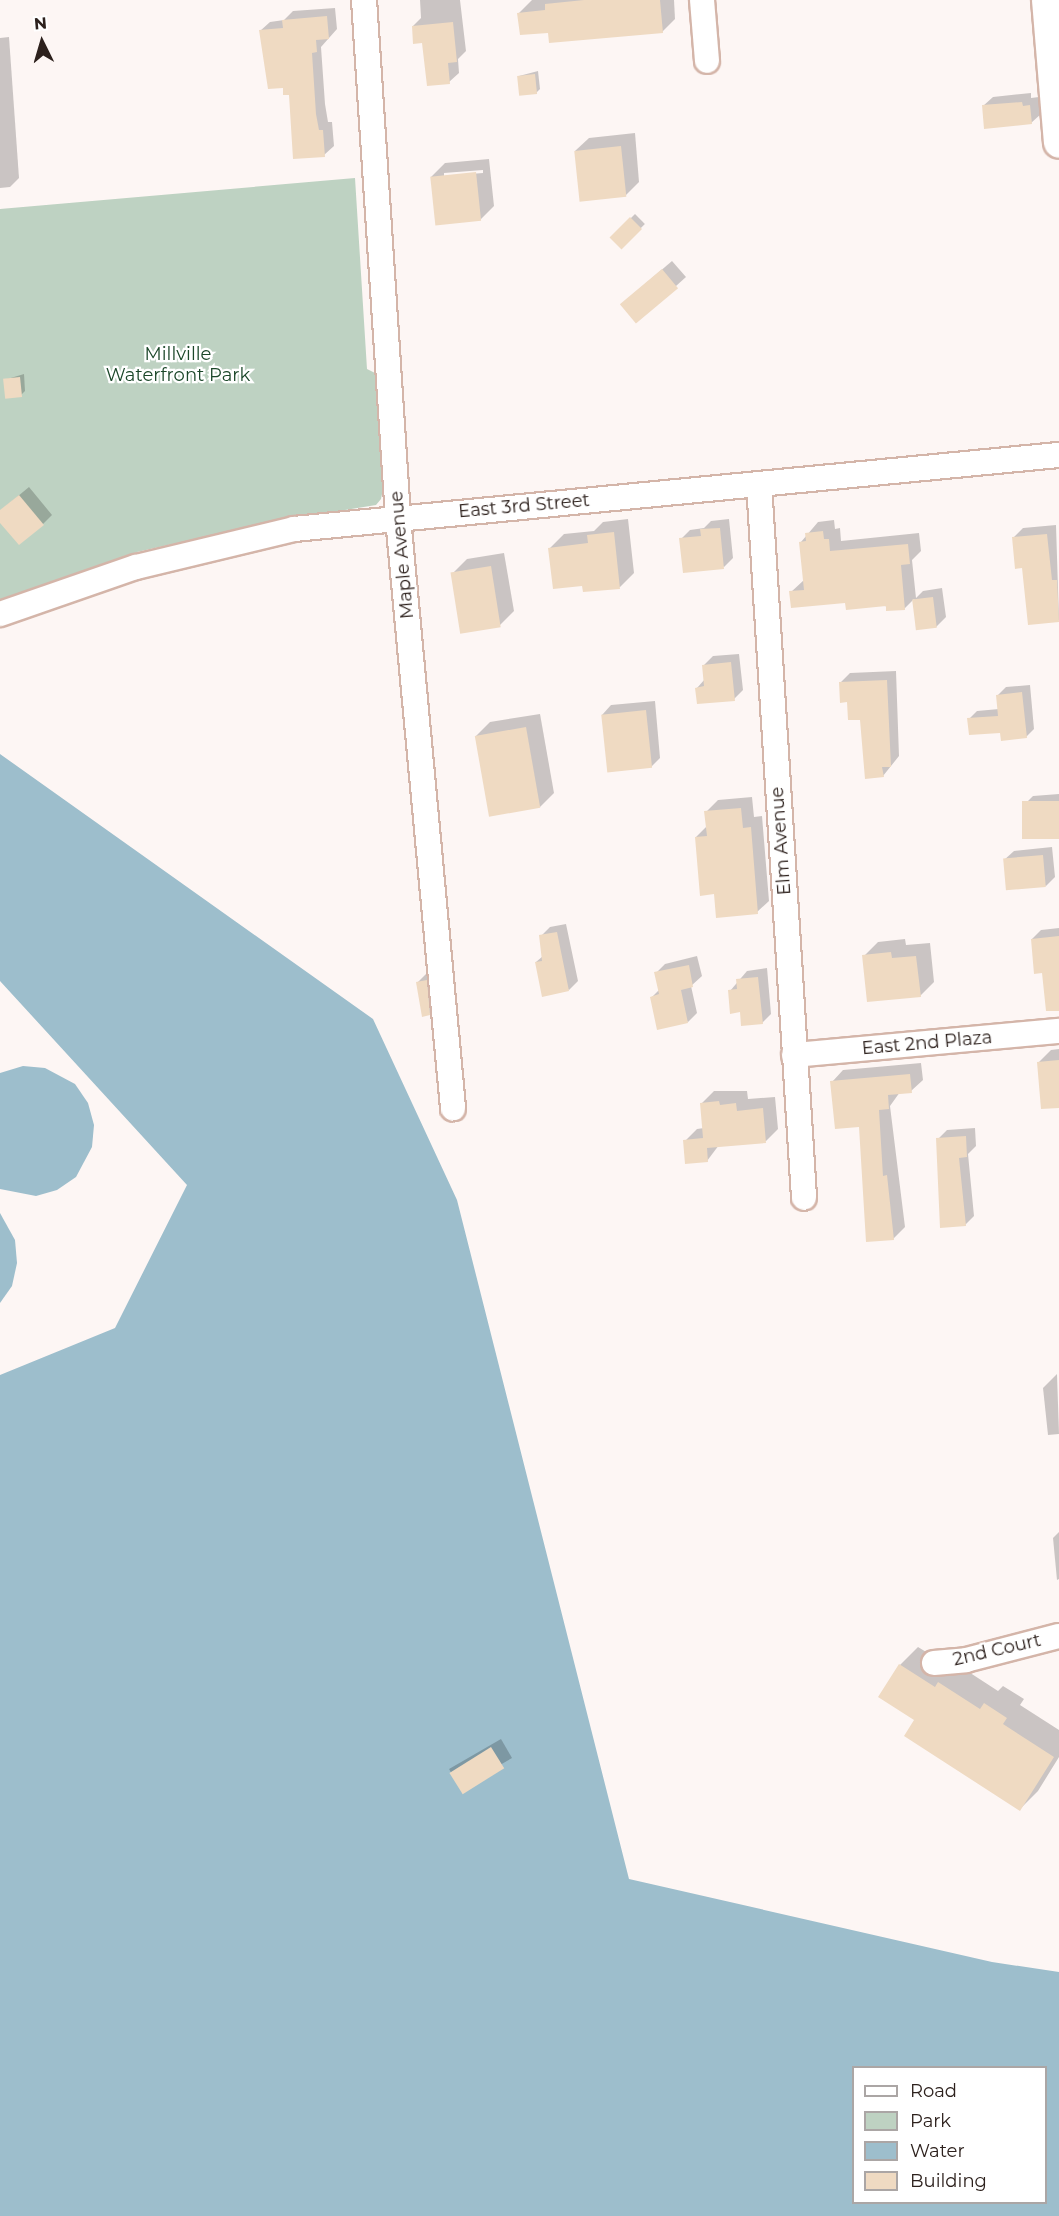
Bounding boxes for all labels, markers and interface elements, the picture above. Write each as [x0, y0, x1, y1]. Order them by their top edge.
north arrow [12, 12, 72, 72]
text: N [33, 14, 48, 34]
park label: Millville Waterfront Park [106, 344, 250, 386]
street label: East 3rd Street [457, 489, 591, 523]
street label: Maple Avenue [386, 490, 418, 620]
street label: Elm Avenue [766, 786, 796, 896]
street label: East 2nd Plaza [861, 1027, 993, 1059]
street label: 2nd Court [951, 1629, 1043, 1671]
legend [852, 2066, 1047, 2204]
text: Road [910, 2080, 957, 2102]
text: Park [910, 2110, 951, 2132]
text: Water [910, 2140, 965, 2162]
text: Building [910, 2170, 987, 2192]

